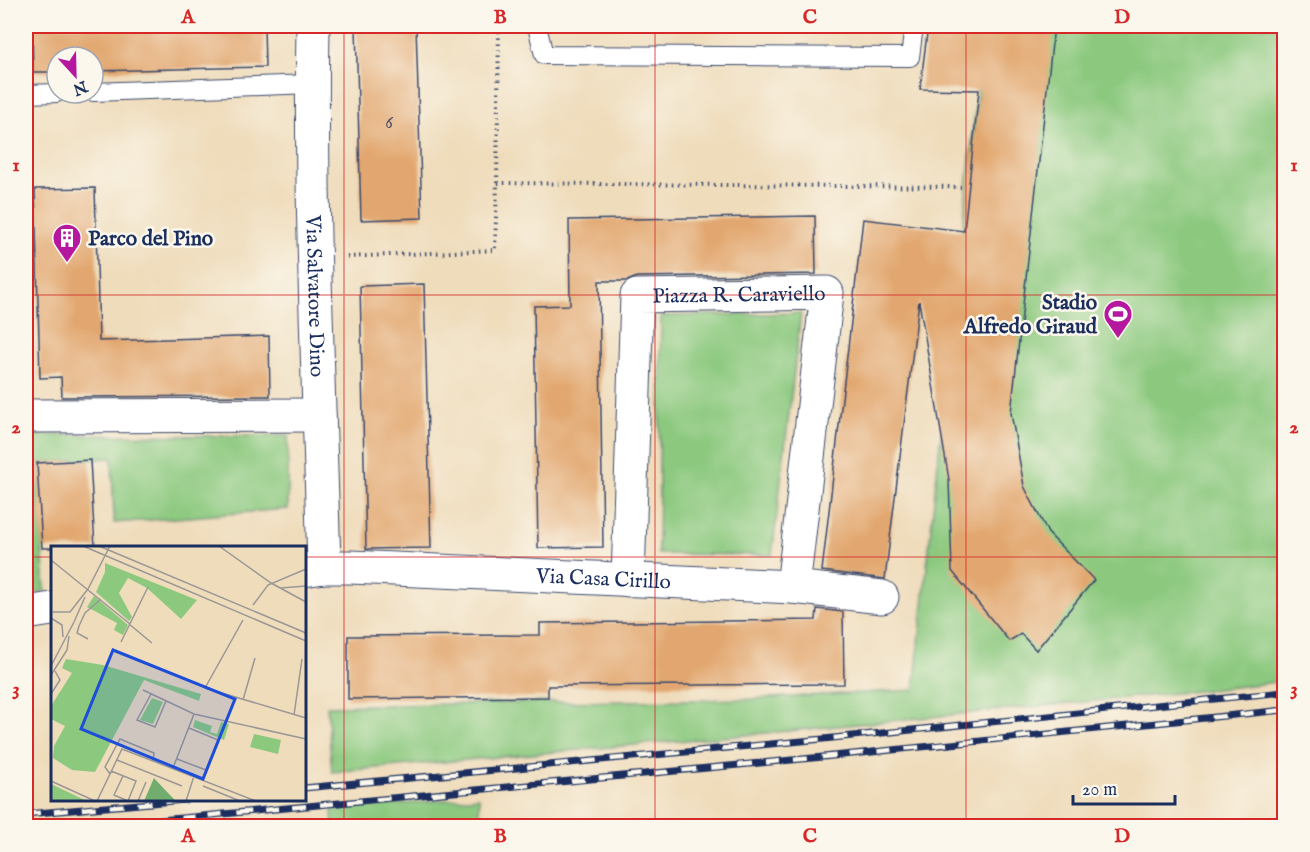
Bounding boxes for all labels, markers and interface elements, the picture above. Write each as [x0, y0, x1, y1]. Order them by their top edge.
text: A [180, 5, 196, 30]
text: B [493, 5, 507, 30]
text: C [803, 5, 817, 30]
text: D [1114, 5, 1130, 30]
north arrow [45, 45, 105, 105]
text: N [70, 75, 91, 99]
house number: 6 [385, 112, 393, 135]
text: 1 [12, 153, 20, 178]
text: 1 [1290, 153, 1298, 178]
street label: Via Salvatore Dino [299, 214, 330, 378]
building icon: Parco del Pino [51, 222, 83, 264]
place label: Parco del Pino [88, 226, 214, 253]
street label: Piazza R. Caraviello [652, 281, 826, 311]
place label: Stadio Alfredo Giraud [963, 290, 1098, 341]
sports icon: Stadio Alfredo Giraud [1102, 298, 1134, 340]
text: 2 [11, 415, 21, 440]
text: 2 [1289, 415, 1299, 440]
inset map [51, 546, 306, 801]
street label: Via Casa Cirillo [534, 563, 671, 596]
text: 3 [12, 677, 20, 702]
text: 3 [1290, 677, 1298, 702]
scale bar [1073, 768, 1175, 806]
text: 20 m [1082, 779, 1117, 802]
text: A [180, 824, 196, 849]
text: B [493, 824, 507, 849]
text: C [803, 824, 817, 849]
text: D [1114, 824, 1130, 849]

